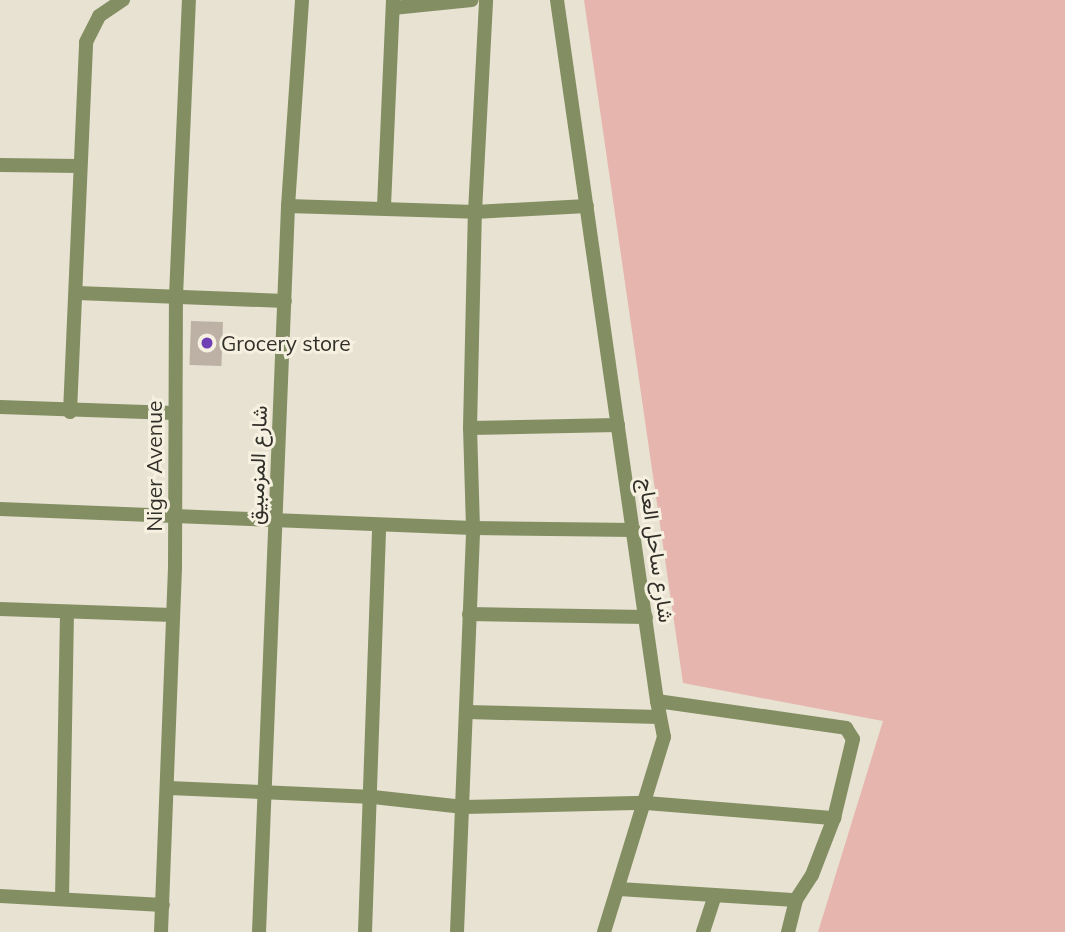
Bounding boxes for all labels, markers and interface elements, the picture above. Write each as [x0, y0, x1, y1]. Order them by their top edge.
place label: Grocery store [221, 330, 351, 356]
marker: Grocery store [199, 335, 215, 351]
street label: Niger Avenue [141, 400, 167, 532]
street label: شارع المزمبيق [242, 405, 272, 525]
street label: شارع ساحل العاج [634, 476, 680, 624]

